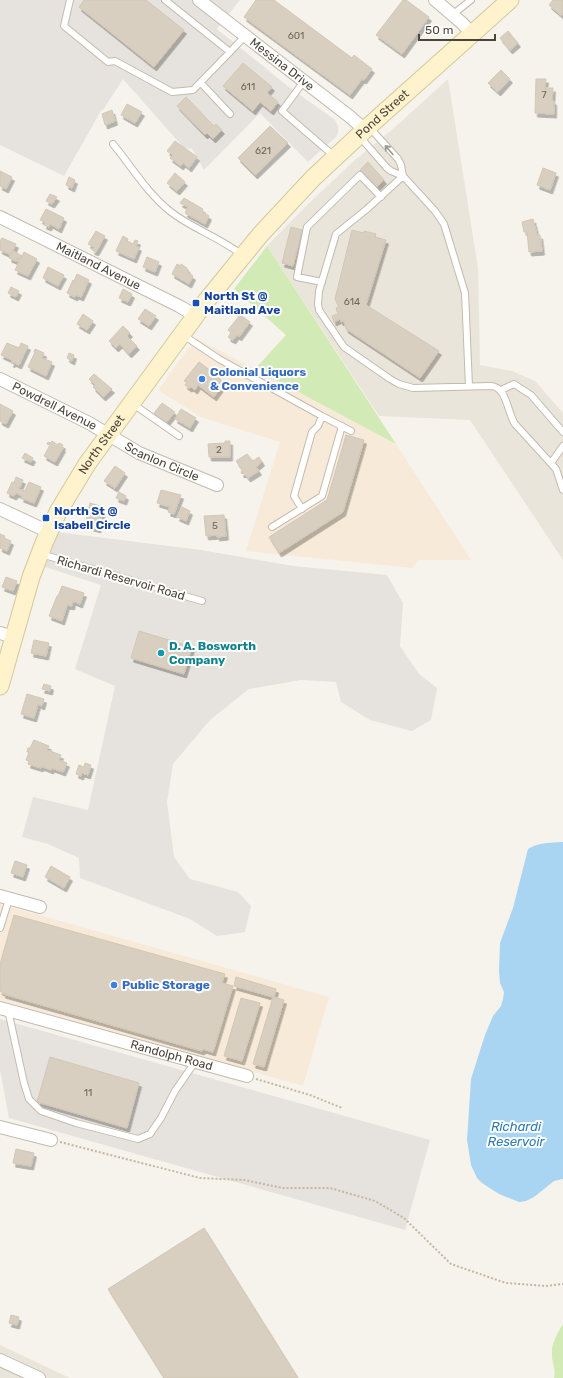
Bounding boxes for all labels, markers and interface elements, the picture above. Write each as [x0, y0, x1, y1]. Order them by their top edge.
scale bar [419, 16, 495, 42]
text: 50 m [425, 23, 453, 37]
house number: 601 [288, 30, 304, 42]
street label: Messina Drive [247, 35, 317, 94]
house number: 611 [241, 81, 255, 93]
street label: Pond Street [353, 86, 412, 142]
house number: 7 [541, 89, 547, 101]
one-way arrow [385, 144, 394, 155]
house number: 621 [255, 145, 271, 157]
street label: Maitland Avenue [54, 239, 143, 293]
place label: North St @ Maitland Ave [204, 289, 280, 317]
house number: 614 [344, 296, 360, 308]
marker: North St @ Maitland Ave [191, 298, 201, 308]
place label: Colonial Liquors & Convenience [210, 365, 306, 393]
marker: Colonial Liquors & Convenience [197, 374, 207, 384]
street label: Powdrell Avenue [10, 379, 100, 433]
street label: North Street [76, 412, 128, 477]
street label: Scanlon Circle [122, 439, 201, 484]
house number: 2 [216, 444, 222, 456]
place label: North St @ Isabell Circle [54, 504, 131, 532]
marker: North St @ Isabell Circle [41, 513, 51, 523]
house number: 5 [212, 520, 218, 532]
street label: Richardi Reservoir Road [55, 553, 187, 603]
place label: D. A. Bosworth Company [169, 639, 256, 667]
marker: D. A. Bosworth Company [156, 648, 166, 658]
place label: Public Storage [122, 978, 210, 992]
marker: Public Storage [109, 980, 119, 990]
street label: Randolph Road [129, 1037, 214, 1073]
house number: 11 [84, 1087, 92, 1099]
water label: Richardi Reservoir [487, 1119, 546, 1149]

